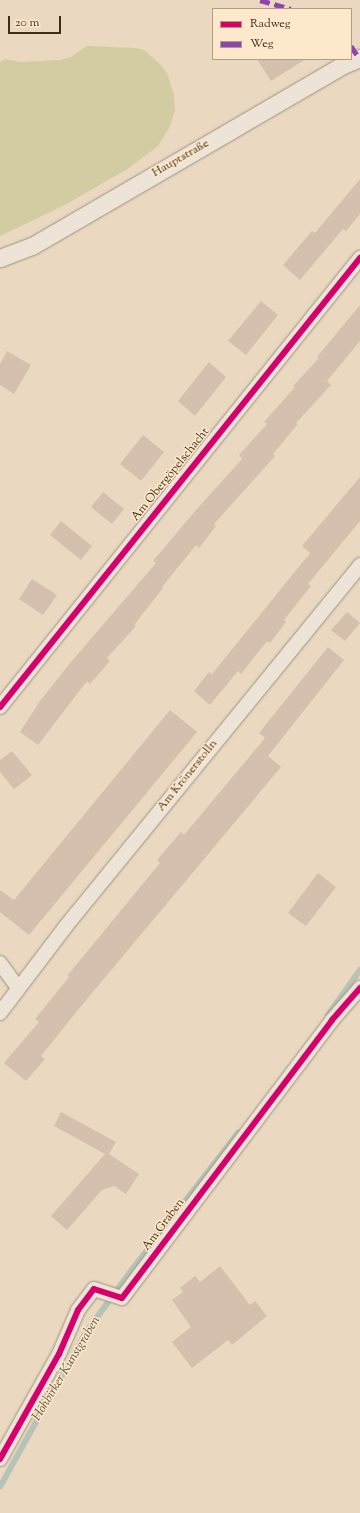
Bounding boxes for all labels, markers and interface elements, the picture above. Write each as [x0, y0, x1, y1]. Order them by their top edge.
scale bar [10, 8, 63, 34]
legend [212, 8, 352, 60]
text: 20 m [15, 14, 39, 32]
text: Radweg [250, 15, 291, 33]
text: Weg [250, 35, 274, 53]
street label: Hauptstraße [150, 137, 212, 181]
street label: Am Obergöpelschacht [129, 425, 213, 525]
street label: Am Krönerstolln [155, 737, 221, 815]
street label: Am Graben [140, 1196, 188, 1254]
water label: Hohbirker Kunstgraben [30, 1314, 104, 1424]

